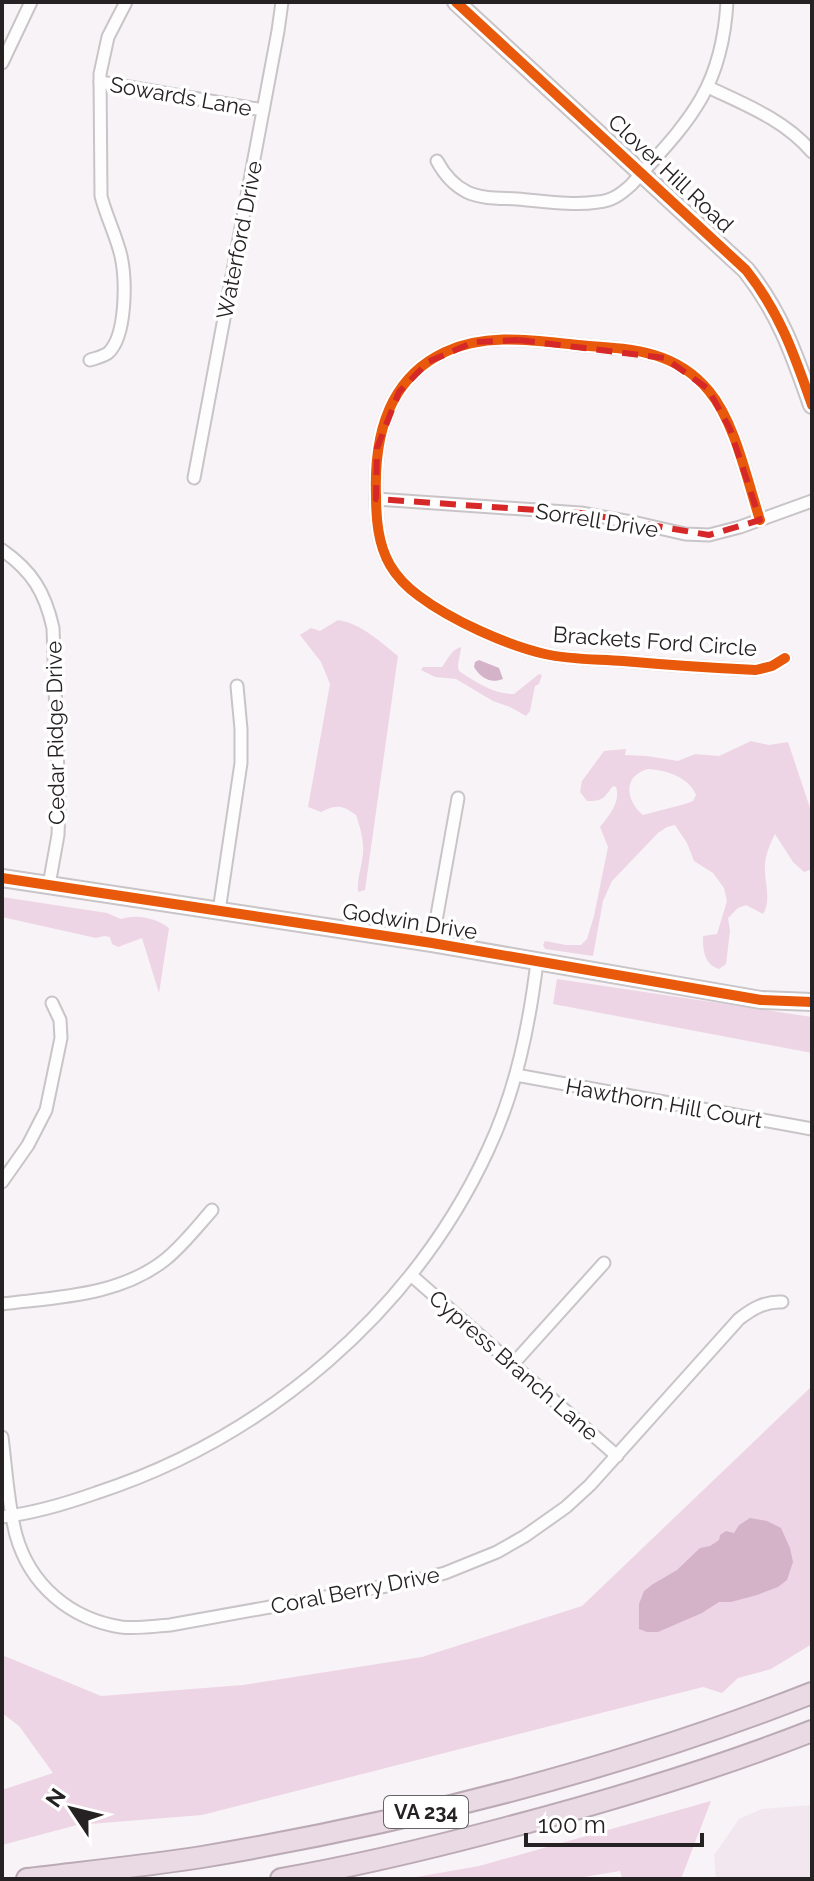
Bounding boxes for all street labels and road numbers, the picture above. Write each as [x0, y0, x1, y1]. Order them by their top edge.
street label: Sowards Lane [108, 71, 254, 121]
street label: Clover Hill Road [603, 108, 739, 238]
street label: Waterford Drive [211, 159, 267, 321]
street label: Sorrell Drive [534, 497, 660, 543]
street label: Brackets Ford Circle [552, 621, 758, 661]
street label: Cedar Ridge Drive [40, 641, 70, 825]
street label: Godwin Drive [341, 898, 479, 945]
street label: Hawthorn Hill Court [564, 1073, 765, 1133]
street label: Cypress Branch Lane [424, 1284, 604, 1446]
street label: Coral Berry Drive [268, 1561, 442, 1619]
road number: VA 234 [384, 1796, 468, 1828]

